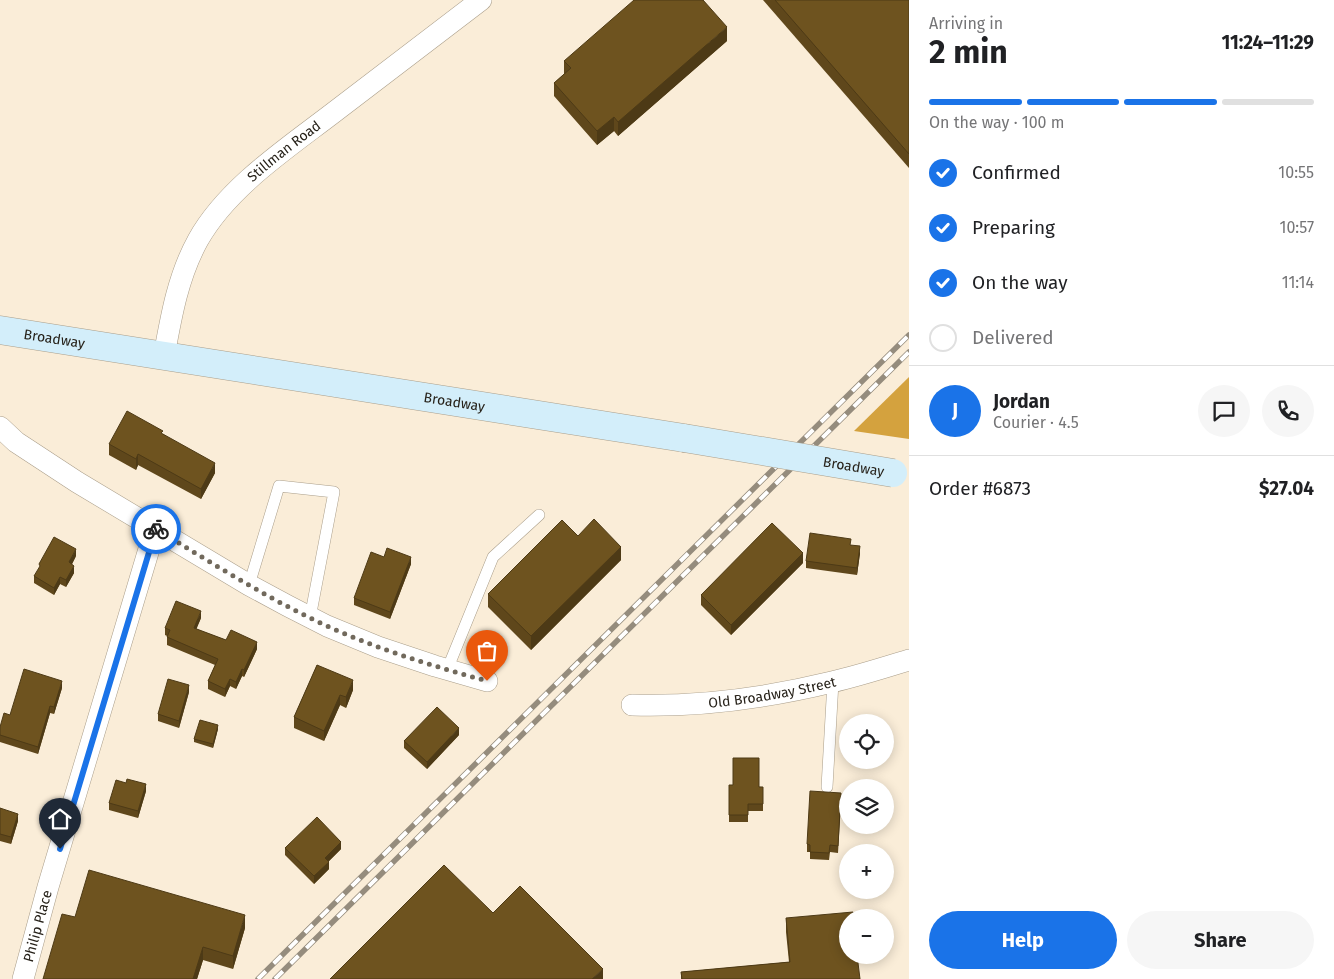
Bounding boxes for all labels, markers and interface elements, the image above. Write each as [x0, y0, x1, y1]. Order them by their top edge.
text: Arriving in [929, 14, 1003, 33]
text: 11:24–11:29 [1221, 31, 1314, 54]
text: 2 min [929, 33, 1008, 71]
text: On the way · 100 m [929, 113, 1064, 132]
street label: Stillman Road [244, 117, 324, 185]
icon: check [929, 159, 957, 187]
text: Confirmed [972, 161, 1061, 184]
text: 10:55 [1278, 163, 1314, 182]
icon: check [929, 214, 957, 242]
text: Preparing [972, 216, 1055, 239]
text: 10:57 [1280, 218, 1314, 237]
icon: check [929, 269, 957, 297]
text: On the way [972, 271, 1068, 294]
text: 11:14 [1282, 273, 1314, 292]
street label: Broadway [23, 325, 86, 352]
text: Delivered [972, 326, 1054, 349]
button: chat [1198, 385, 1250, 437]
button: phone [1262, 385, 1314, 437]
street label: Broadway [423, 389, 486, 415]
text: Jordan [993, 390, 1050, 413]
text: J [952, 399, 958, 422]
text: Courier · 4.5 [993, 413, 1079, 432]
street label: Broadway [822, 453, 886, 480]
text: Order #6873 [929, 477, 1031, 500]
text: $27.04 [1259, 477, 1314, 500]
courier [131, 504, 181, 554]
icon: bike [142, 515, 170, 543]
pin [466, 630, 508, 681]
icon: bag [473, 637, 501, 665]
street label: Old Broadway Street [707, 673, 839, 711]
map controls [839, 714, 894, 964]
button: locate [839, 714, 894, 769]
button: layers [839, 779, 894, 834]
pin [39, 798, 81, 849]
icon: home [46, 805, 74, 833]
button: + [839, 844, 894, 899]
street label: Philip Place [20, 888, 55, 964]
button: − [839, 909, 894, 964]
button: Help [929, 911, 1117, 969]
button: Share [1127, 911, 1314, 969]

